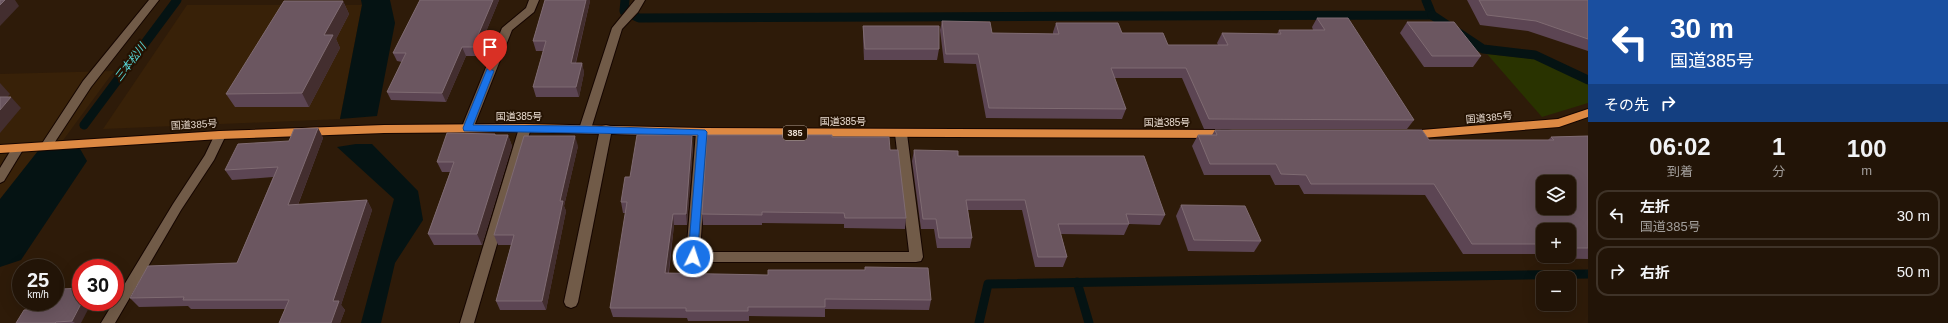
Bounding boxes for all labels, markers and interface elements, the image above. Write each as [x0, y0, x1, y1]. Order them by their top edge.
text: 30 m [1670, 13, 1734, 44]
icon: left [1604, 16, 1656, 68]
pin [473, 30, 507, 71]
icon: arrive [479, 36, 501, 58]
water label: 三本松川 [112, 40, 149, 83]
text: 国道385号 [1670, 51, 1754, 71]
icon: right [1657, 92, 1679, 114]
text: その先 [1604, 96, 1649, 113]
street label: 国道385号 [1465, 110, 1513, 125]
street label: 国道385号 [496, 111, 542, 122]
street label: 国道385号 [820, 116, 866, 127]
street label: 国道385号 [1144, 117, 1190, 128]
street label: 国道385号 [170, 118, 218, 131]
road number: 385 [783, 126, 807, 140]
text: 06:02 [1649, 133, 1711, 160]
text: 1 [1772, 133, 1785, 160]
text: 100 [1847, 135, 1887, 162]
text: m [1861, 163, 1872, 178]
text: 到着 [1667, 164, 1693, 179]
text: 分 [1772, 164, 1785, 179]
map controls [1536, 175, 1576, 311]
button: layers [1536, 175, 1576, 215]
text: 左折 [1640, 198, 1670, 215]
icon: left [1606, 204, 1628, 226]
text: 30 m [1897, 207, 1930, 224]
text: 国道385号 [1640, 219, 1701, 234]
button: + [1536, 223, 1576, 263]
position arrow [672, 236, 714, 278]
speed limit sign: 30 [72, 259, 124, 311]
icon: right [1606, 260, 1628, 282]
text: 50 m [1897, 263, 1930, 280]
text: 右折 [1640, 264, 1670, 281]
text: 25 [27, 269, 49, 291]
button: − [1536, 271, 1576, 311]
text: km/h [27, 289, 49, 300]

